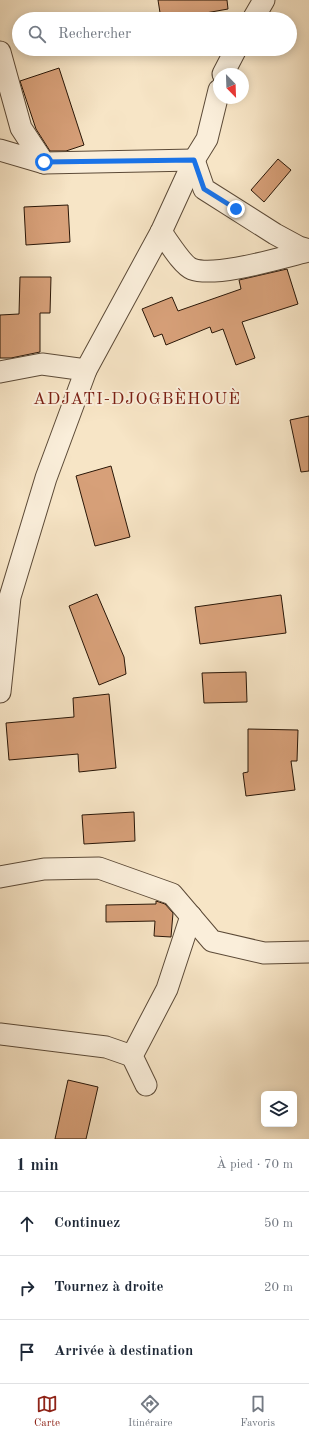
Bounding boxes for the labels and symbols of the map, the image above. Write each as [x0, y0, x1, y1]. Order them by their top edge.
north arrow [213, 68, 249, 104]
route start [35, 153, 53, 171]
route end [227, 200, 245, 218]
district label: ADJATI-DJOGBÈHOUÈ [33, 388, 241, 408]

